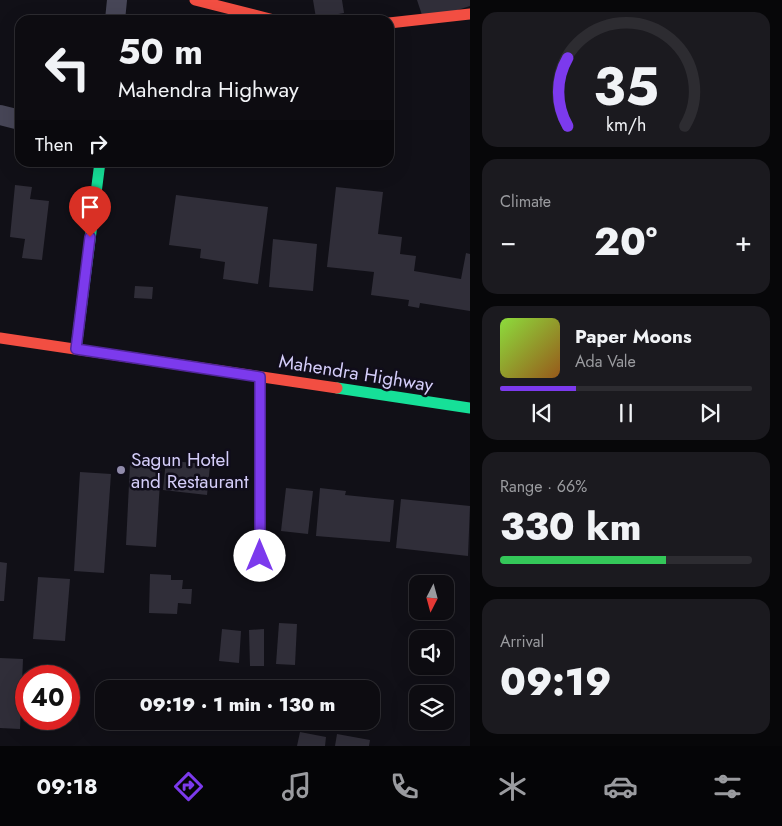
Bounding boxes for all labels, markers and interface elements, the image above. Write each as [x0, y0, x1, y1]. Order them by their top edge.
text: 50 m [118, 27, 203, 77]
icon: left [35, 35, 100, 100]
text: 35 [593, 49, 659, 125]
text: Mahendra Highway [118, 73, 299, 105]
text: km/h [606, 112, 646, 138]
icon: right [84, 130, 112, 158]
text: Then [35, 131, 74, 158]
pin [69, 186, 111, 237]
text: Climate [500, 190, 551, 213]
icon: arrive [76, 193, 104, 221]
text: 20° [594, 214, 657, 269]
text: − [500, 221, 517, 262]
text: + [735, 221, 752, 262]
text: Paper Moons [575, 323, 692, 350]
street label: Mahendra Highway [277, 347, 436, 399]
text: Ada Vale [575, 350, 636, 373]
icon: previous [528, 399, 556, 427]
icon: pause [612, 399, 640, 427]
icon: next [696, 399, 724, 427]
place label: Sagun Hotel and Restaurant [131, 446, 249, 495]
marker: Sagun Hotel and Restaurant [115, 464, 127, 476]
text: Range · 66% [500, 475, 587, 498]
text: 330 km [500, 499, 641, 554]
position arrow [233, 529, 285, 581]
north arrow [409, 575, 454, 620]
map controls [409, 575, 454, 730]
button: sound [409, 630, 454, 675]
text: Arrival [500, 630, 544, 653]
text: 09:19 [500, 654, 611, 709]
speed limit sign: 40 [15, 665, 80, 730]
button: layers [409, 685, 454, 730]
text: 09:19 · 1 min · 130 m [140, 691, 335, 718]
icon: directions [171, 769, 206, 804]
icon: music [279, 769, 314, 804]
icon: phone [387, 769, 422, 804]
icon: climate [495, 769, 530, 804]
icon: car [603, 769, 638, 804]
icon: filters [710, 769, 745, 804]
text: 09:18 [36, 770, 98, 802]

